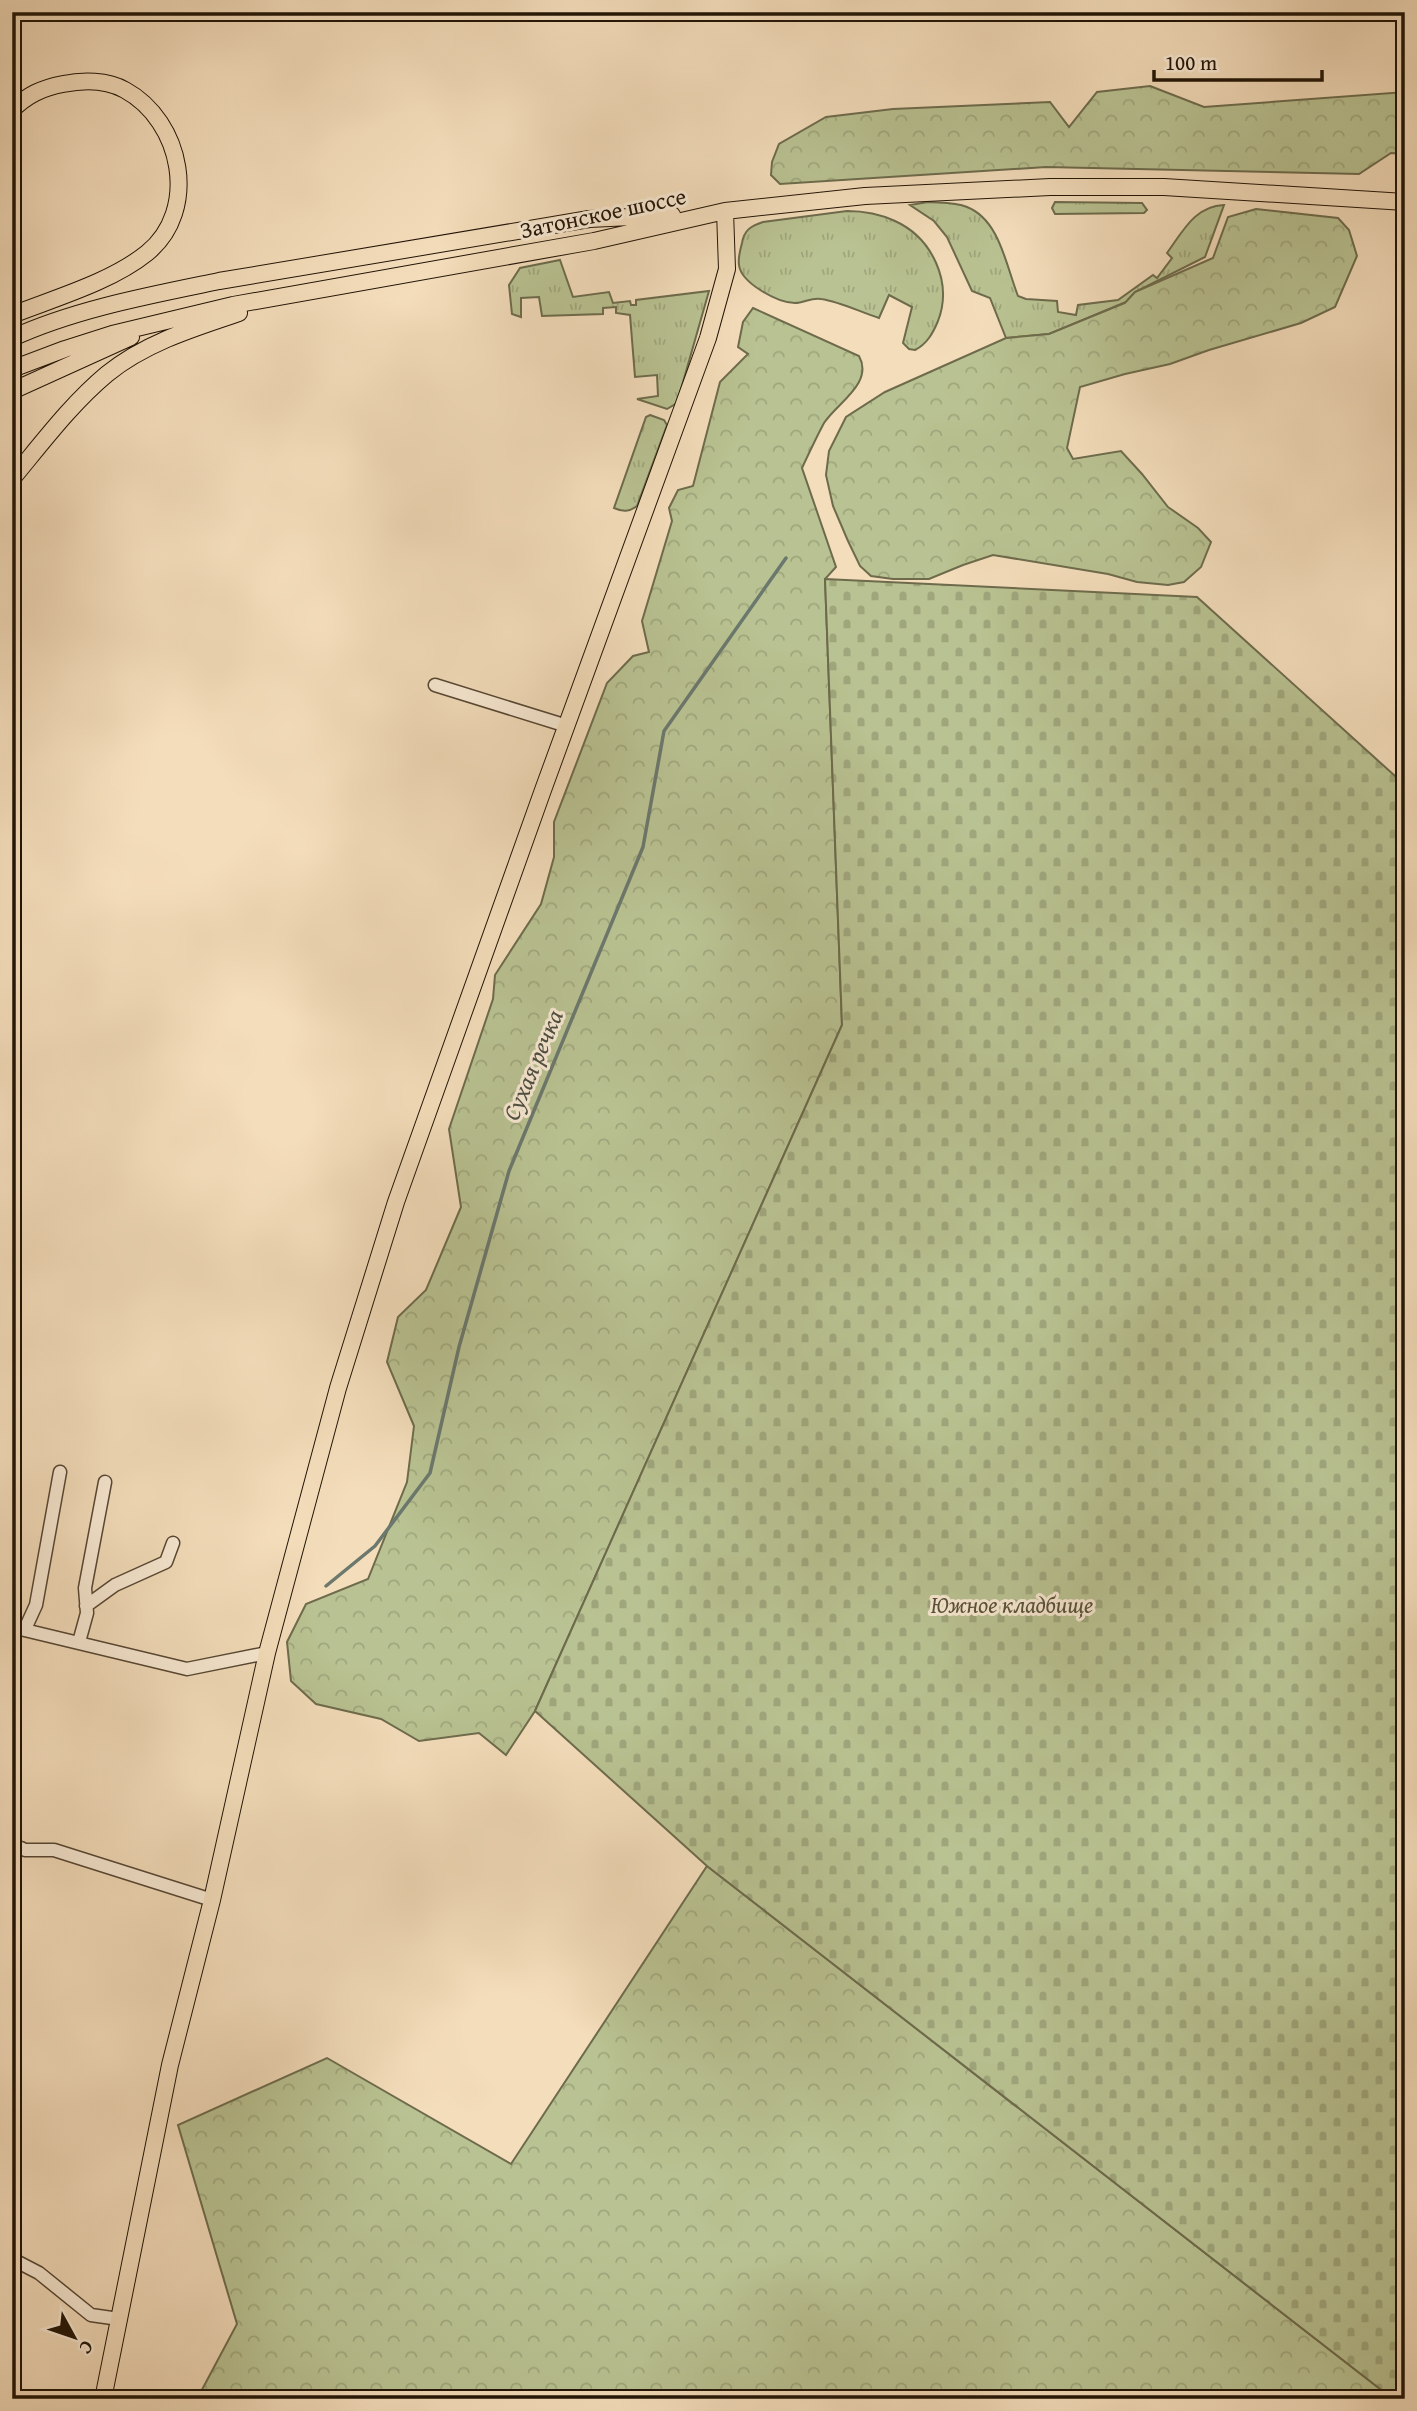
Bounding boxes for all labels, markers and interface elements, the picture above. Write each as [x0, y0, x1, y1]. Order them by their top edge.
scale bar [1154, 38, 1322, 82]
text: 100 m [1165, 47, 1217, 78]
street label: Затонское шоссе [517, 179, 689, 246]
water label: Сухая речка [494, 1004, 571, 1125]
park label: Южное кладбище [931, 1588, 1093, 1621]
north arrow [38, 2302, 108, 2372]
text: С [73, 2335, 101, 2361]

